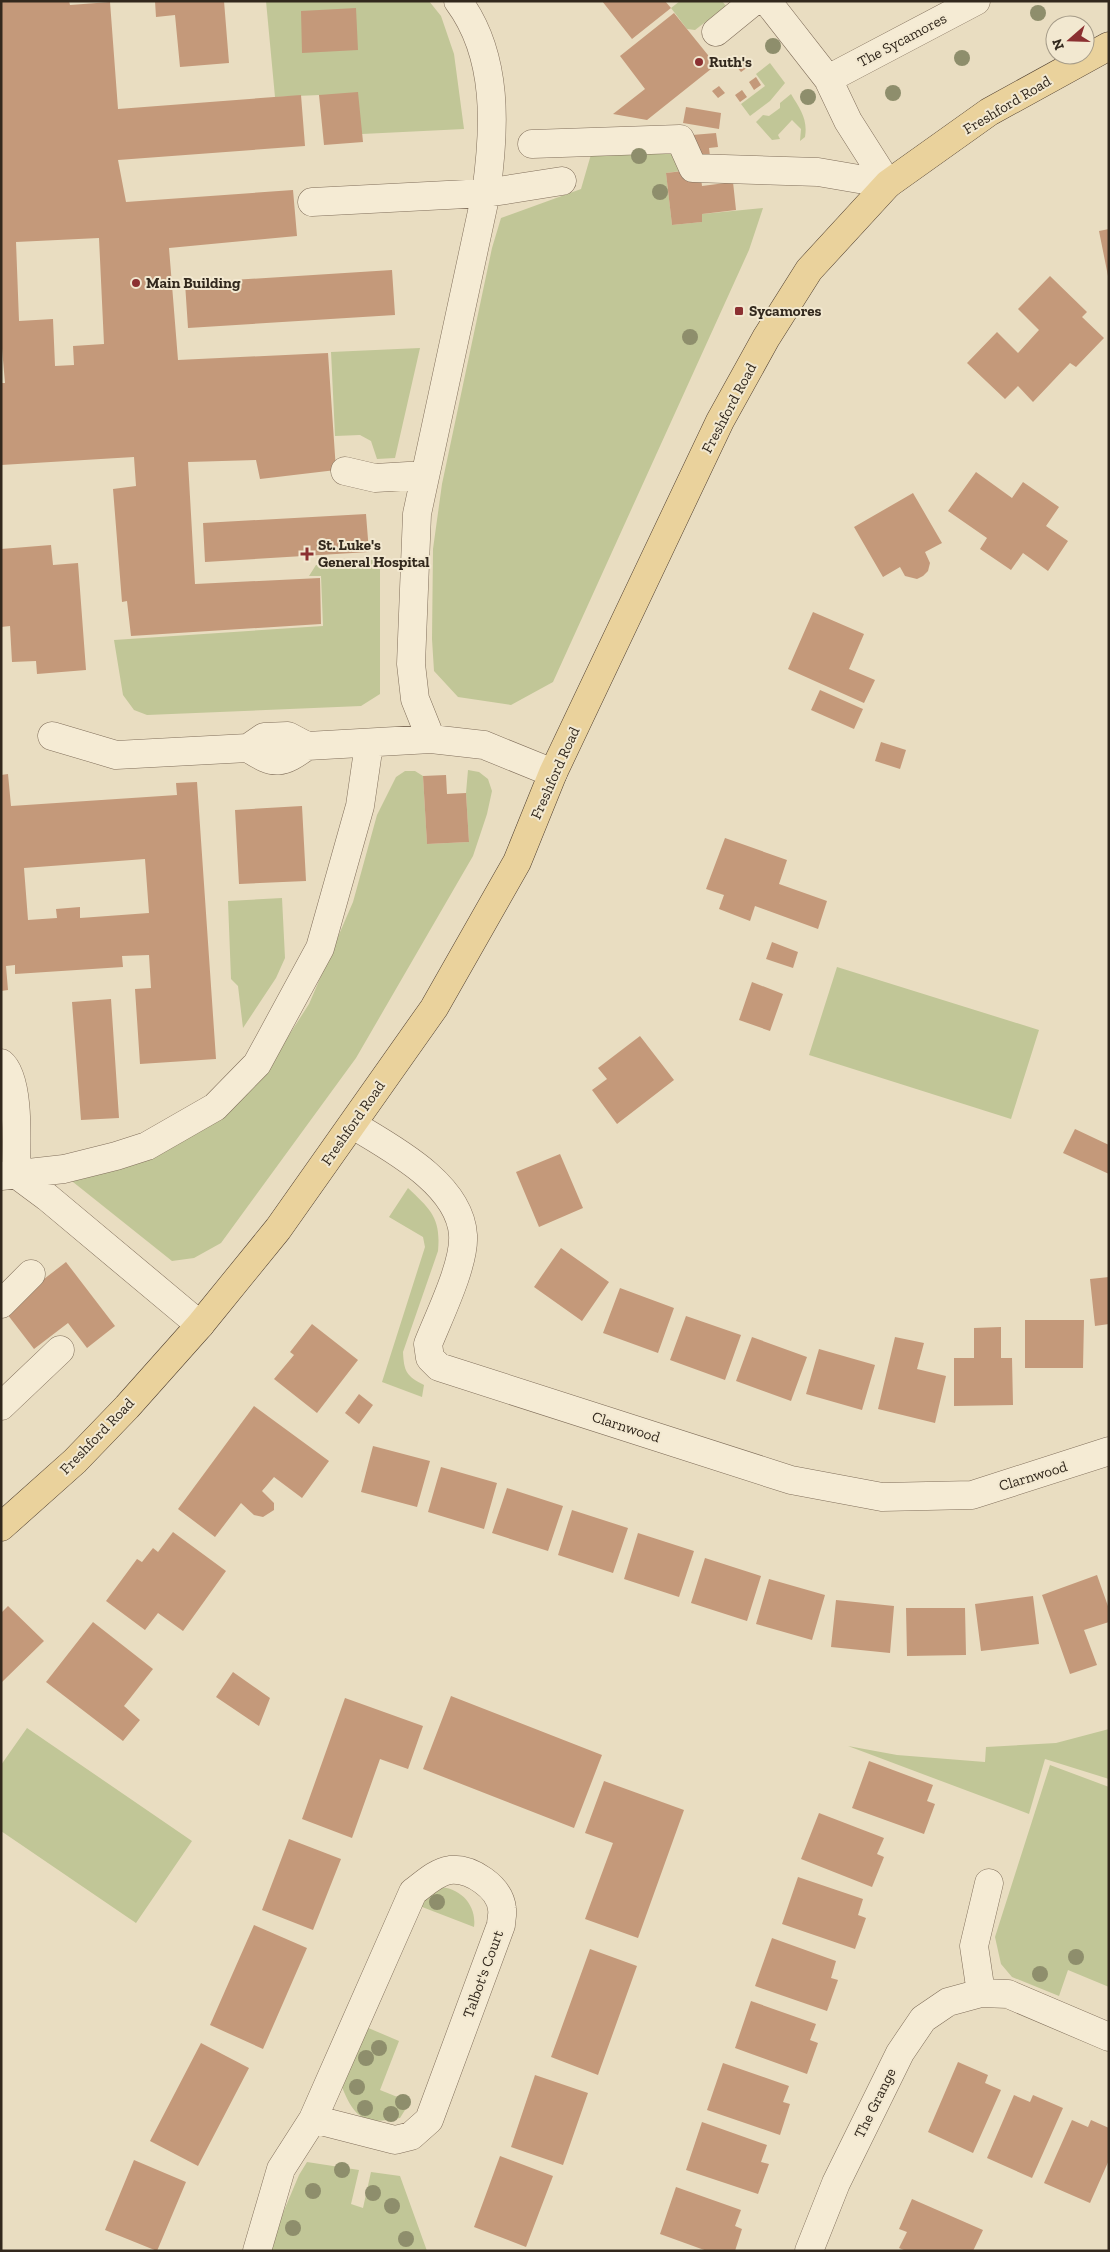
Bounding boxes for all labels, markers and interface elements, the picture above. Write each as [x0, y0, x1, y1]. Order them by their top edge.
street label: The Sycamores [854, 9, 950, 71]
north arrow [1045, 15, 1095, 65]
text: N [1048, 36, 1068, 52]
place label: Ruth's [709, 53, 752, 71]
marker: Ruth's [693, 56, 705, 68]
street label: Freshford Road [960, 71, 1055, 138]
place label: Main Building [146, 274, 241, 292]
marker: Main Building [130, 277, 142, 289]
place label: Sycamores [749, 302, 822, 320]
marker: Sycamores [733, 305, 745, 317]
street label: Freshford Road [698, 359, 761, 456]
place label: St. Luke's General Hospital [318, 536, 430, 571]
marker: St. Luke's General Hospital [300, 547, 314, 561]
street label: Freshford Road [527, 723, 584, 822]
street label: Freshford Road [317, 1077, 389, 1169]
street label: Freshford Road [56, 1394, 138, 1478]
street label: Clarnwood [590, 1408, 663, 1447]
street label: Clarnwood [997, 1457, 1070, 1495]
street label: Talbot's Court [459, 1927, 507, 2020]
street label: The Grange [850, 2065, 900, 2141]

